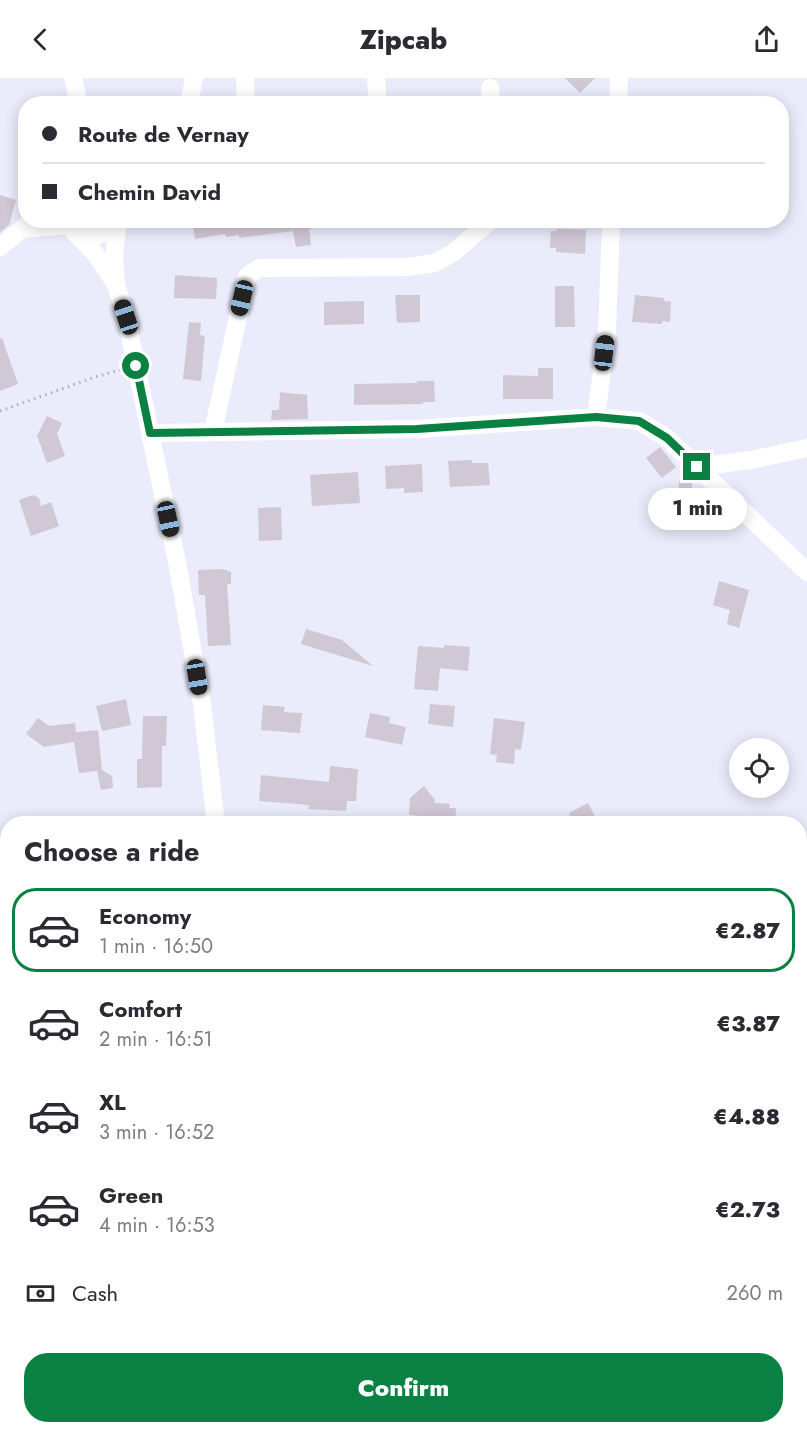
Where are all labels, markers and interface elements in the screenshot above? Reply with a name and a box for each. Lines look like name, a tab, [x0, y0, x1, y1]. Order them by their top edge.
text: Zipcab	[360, 20, 447, 59]
icon: back	[24, 23, 57, 56]
icon: share	[750, 23, 783, 56]
text: Route de Vernay	[78, 118, 249, 150]
text: Chemin David	[78, 176, 221, 208]
car	[229, 278, 255, 318]
car	[112, 297, 140, 337]
car	[593, 334, 615, 372]
route start	[122, 352, 149, 379]
route end	[683, 453, 710, 480]
callout: 1 min	[648, 488, 746, 530]
text: 1 min	[672, 494, 723, 523]
car	[155, 500, 181, 538]
car	[185, 658, 209, 696]
map controls	[729, 738, 789, 798]
button: locate	[729, 738, 789, 798]
text: Choose a ride	[24, 832, 199, 871]
text: Economy	[99, 900, 191, 932]
icon: car	[27, 903, 81, 957]
text: €2.87	[715, 914, 780, 946]
text: 1 min · 16:50	[99, 932, 213, 961]
text: Comfort	[99, 993, 182, 1025]
icon: car	[27, 996, 81, 1050]
text: €3.87	[716, 1007, 780, 1039]
text: 2 min · 16:51	[99, 1025, 212, 1054]
text: XL	[99, 1086, 126, 1118]
icon: car	[27, 1089, 81, 1143]
text: €4.88	[713, 1100, 780, 1132]
text: 3 min · 16:52	[99, 1118, 214, 1147]
text: Green	[99, 1179, 163, 1211]
icon: car	[27, 1182, 81, 1236]
text: €2.73	[715, 1193, 780, 1225]
text: 4 min · 16:53	[99, 1211, 215, 1240]
icon: cash	[24, 1277, 57, 1310]
text: Cash	[72, 1277, 118, 1309]
text: 260 m	[727, 1279, 783, 1308]
button: Confirm	[24, 1353, 783, 1422]

